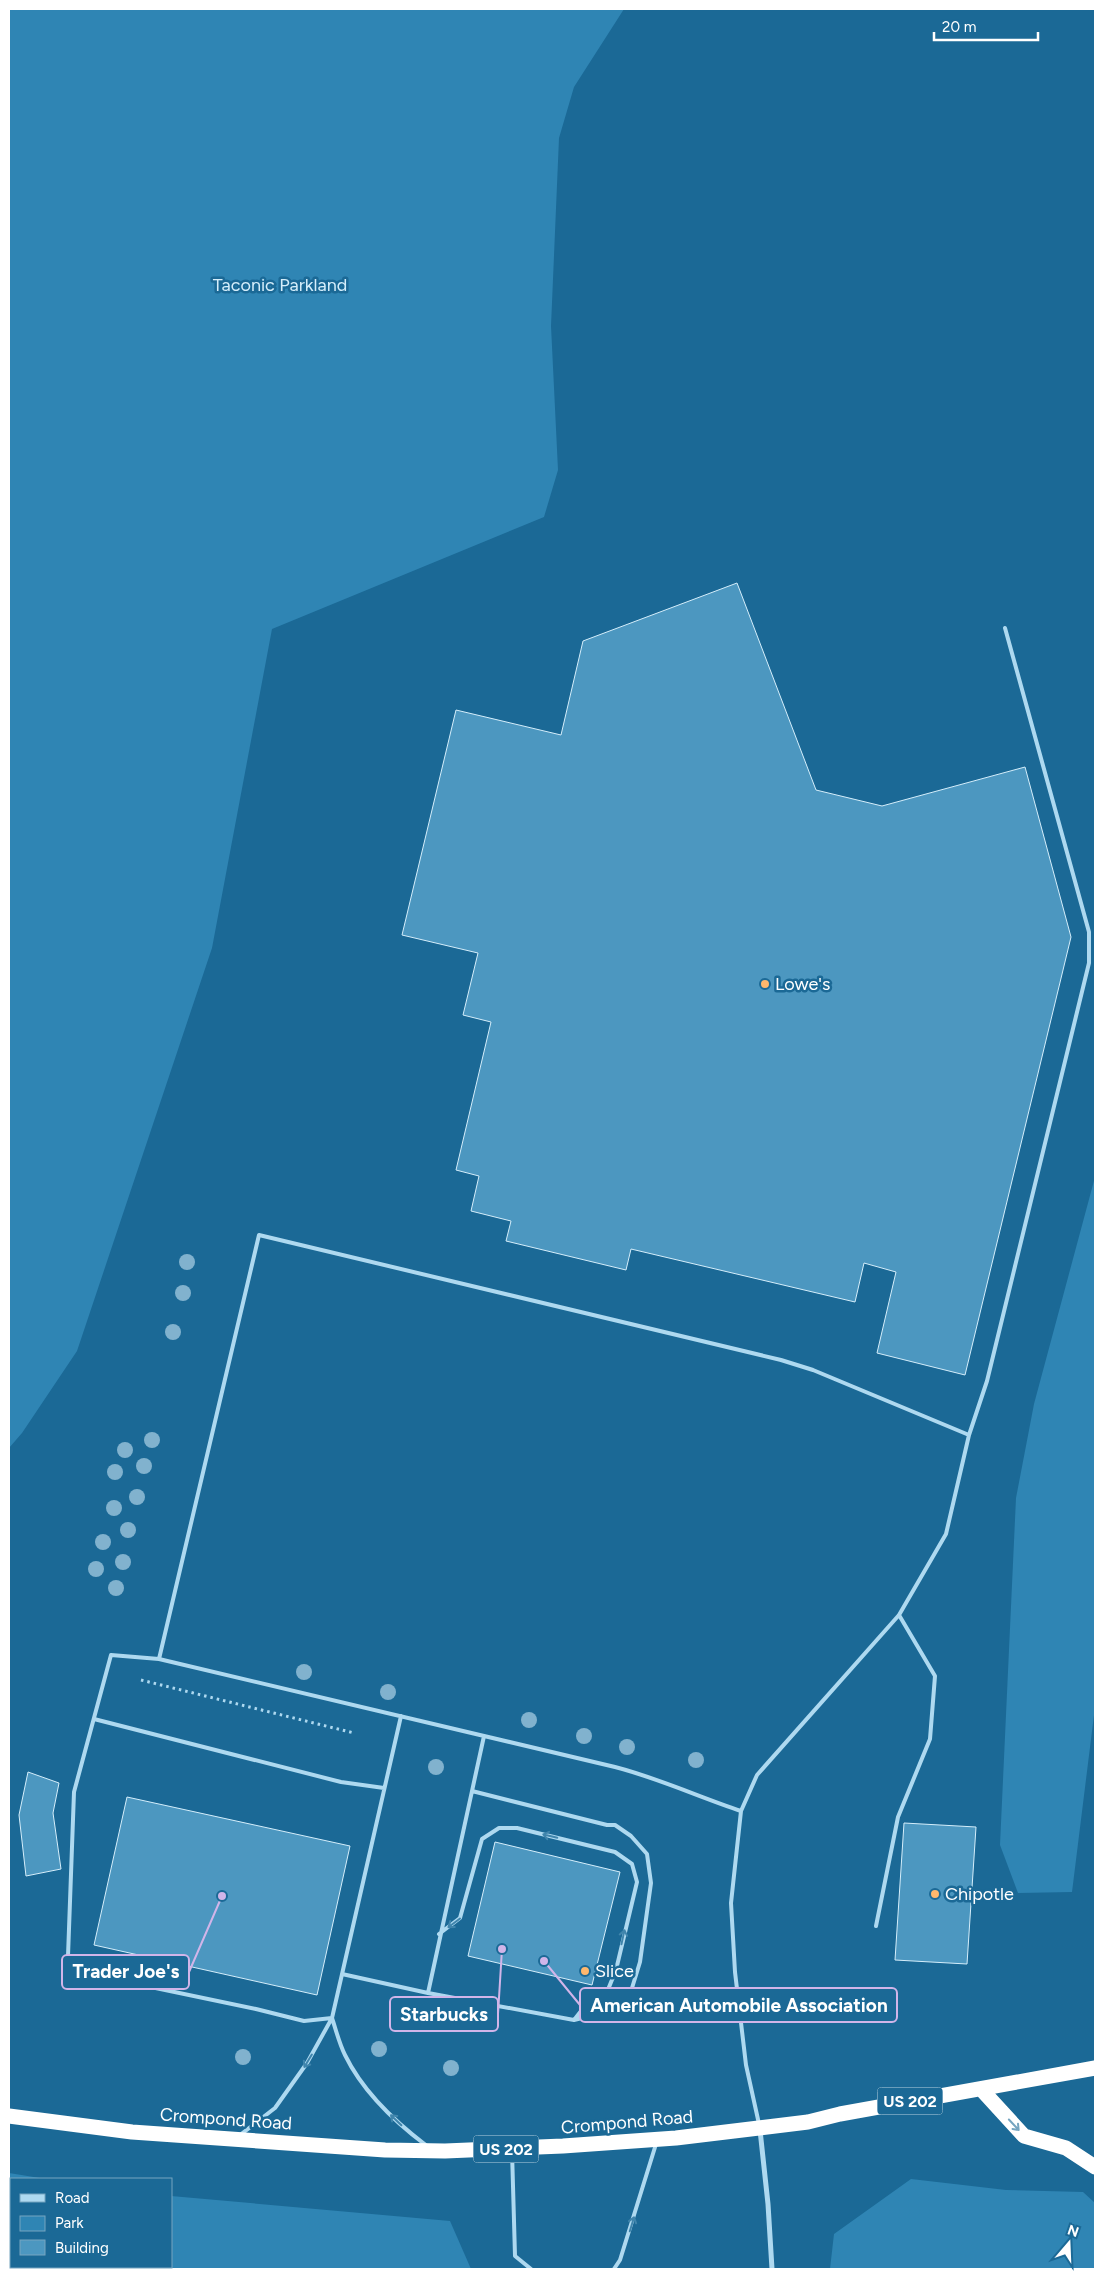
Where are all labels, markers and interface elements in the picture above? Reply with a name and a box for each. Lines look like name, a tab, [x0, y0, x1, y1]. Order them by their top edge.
scale bar	[934, 10, 1038, 42]
text: 20 m	[942, 18, 976, 36]
park label: Taconic Parkland	[213, 274, 347, 296]
place label: Lowe's	[775, 973, 830, 995]
marker: Lowe's	[759, 978, 771, 990]
one-way arrow	[543, 1831, 559, 1840]
place label: Chipotle	[945, 1883, 1014, 1905]
marker: Chipotle	[929, 1888, 941, 1900]
one-way arrow	[447, 1918, 461, 1928]
one-way arrow	[619, 1929, 628, 1945]
callout: Trader Joe's	[62, 1955, 189, 1989]
text: Trader Joe's	[73, 1960, 180, 1983]
place label: Slice	[595, 1960, 634, 1982]
marker: Slice	[579, 1965, 591, 1977]
callout: American Automobile Association	[580, 1988, 897, 2022]
text: American Automobile Association	[590, 1994, 888, 2017]
callout: Starbucks	[390, 1997, 498, 2031]
text: Starbucks	[400, 2003, 488, 2026]
one-way arrow	[302, 2053, 312, 2067]
road number: US 202	[878, 2088, 942, 2114]
street label: Crompond Road	[159, 2103, 293, 2135]
street label: Crompond Road	[560, 2105, 694, 2139]
one-way arrow	[391, 2115, 403, 2127]
one-way arrow	[1008, 2118, 1020, 2131]
road number: US 202	[474, 2136, 538, 2162]
legend	[10, 2178, 172, 2268]
text: Road	[55, 2189, 90, 2207]
text: Park	[55, 2214, 84, 2232]
one-way arrow	[627, 2217, 637, 2233]
north arrow	[1044, 2218, 1094, 2268]
text: N	[1065, 2221, 1081, 2241]
text: Building	[55, 2239, 109, 2257]

